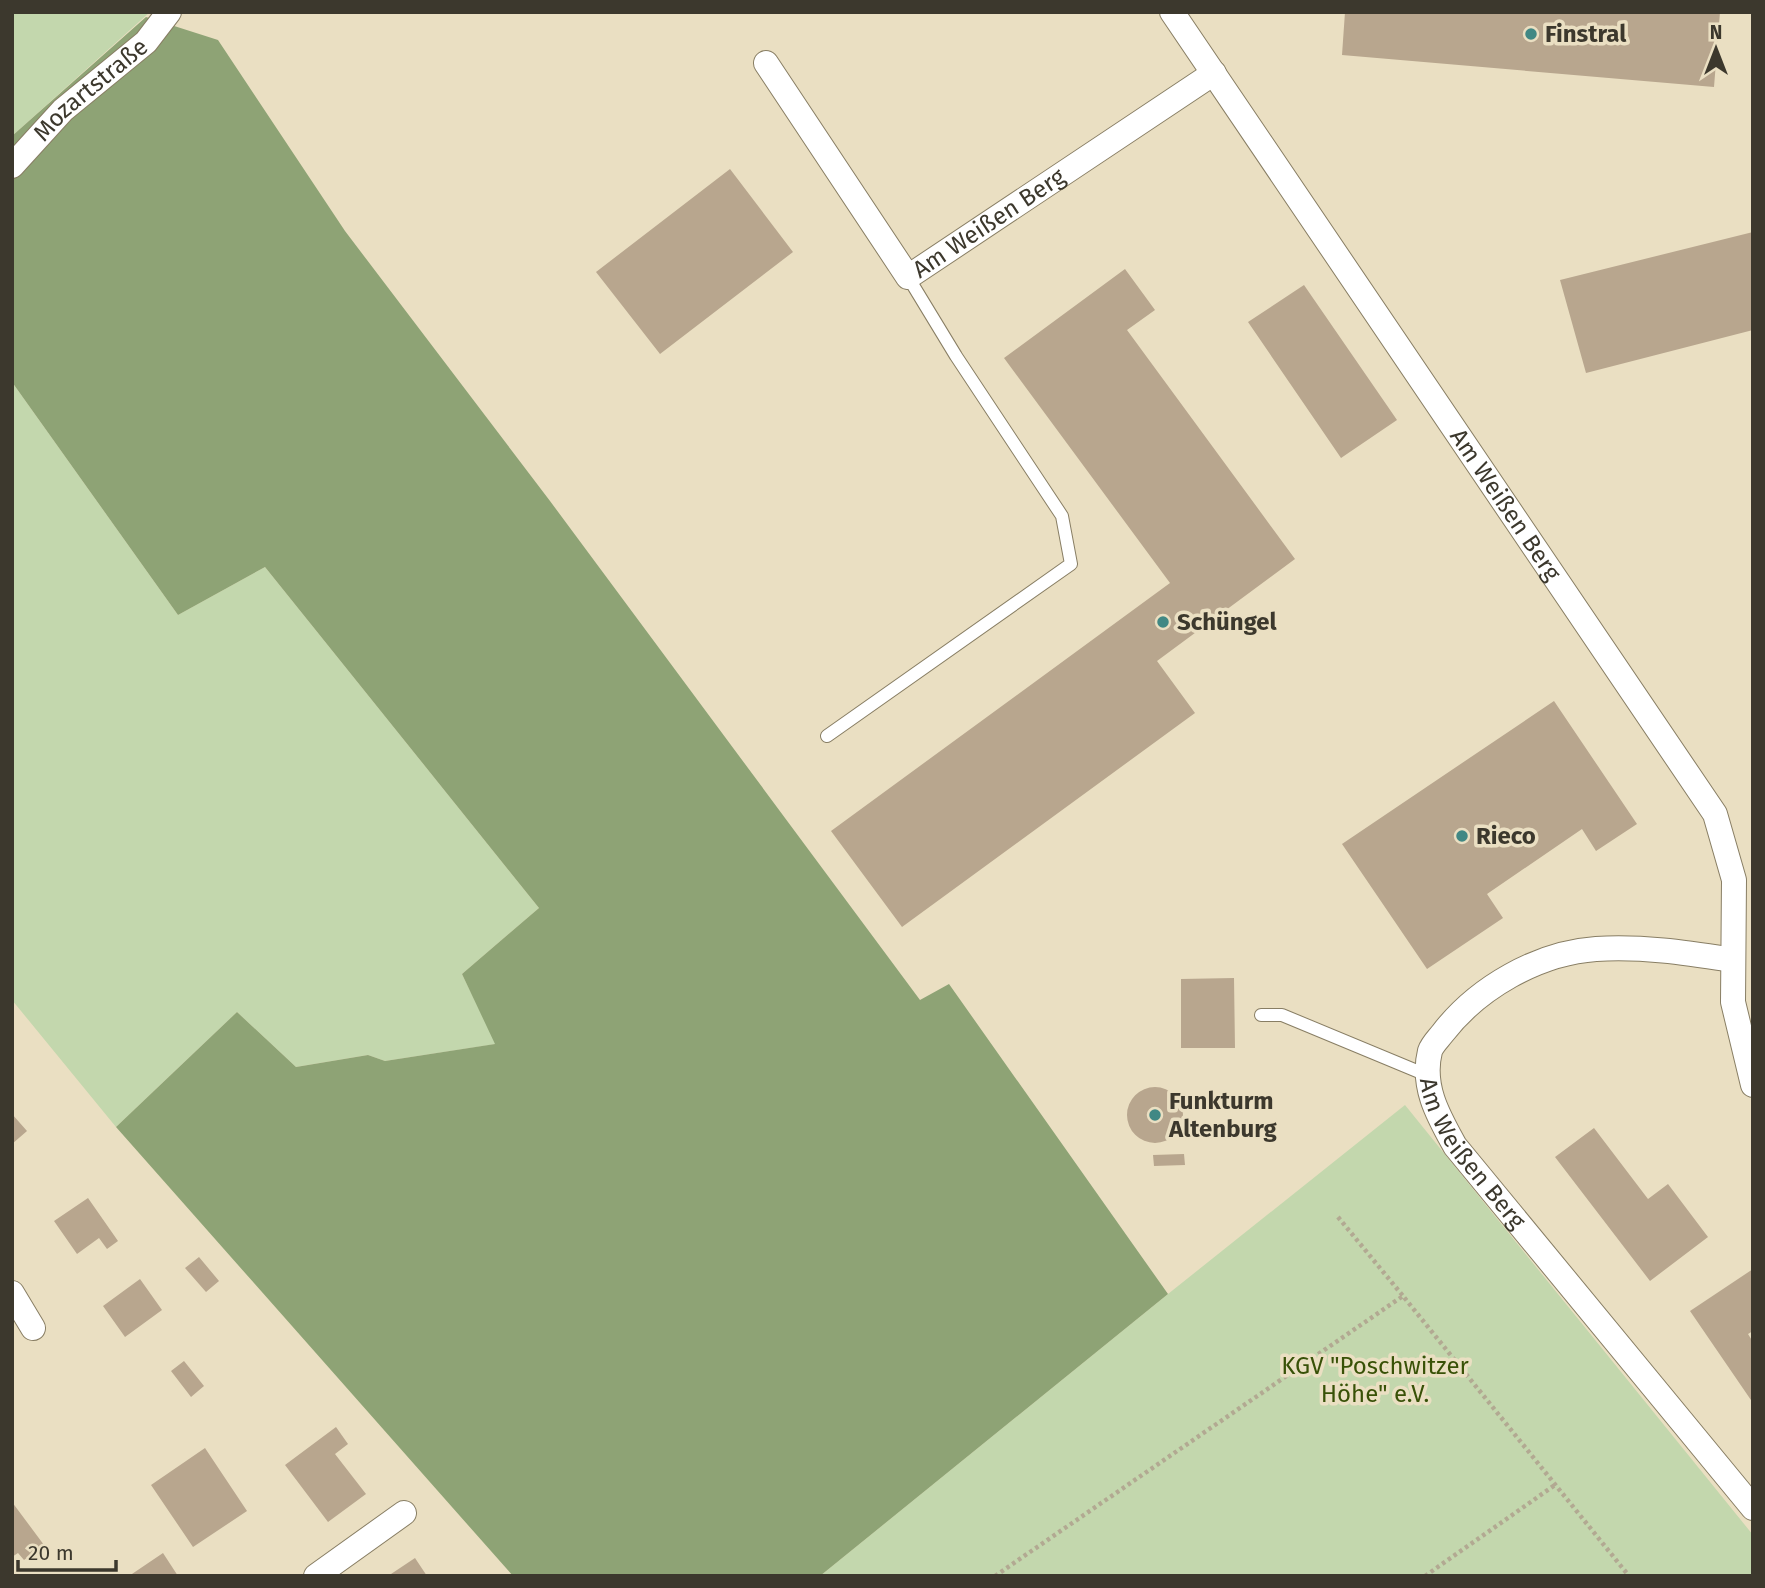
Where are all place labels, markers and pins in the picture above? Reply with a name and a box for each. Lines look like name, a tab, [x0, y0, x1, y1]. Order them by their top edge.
place label: Finstral	[1545, 20, 1627, 48]
marker: Finstral	[1523, 26, 1539, 42]
place label: Schüngel	[1177, 608, 1278, 636]
marker: Schüngel	[1155, 614, 1171, 630]
place label: Rieco	[1476, 822, 1536, 850]
marker: Rieco	[1454, 828, 1470, 844]
place label: Funkturm Altenburg	[1168, 1087, 1278, 1143]
marker: Funkturm Altenburg	[1147, 1107, 1163, 1123]

